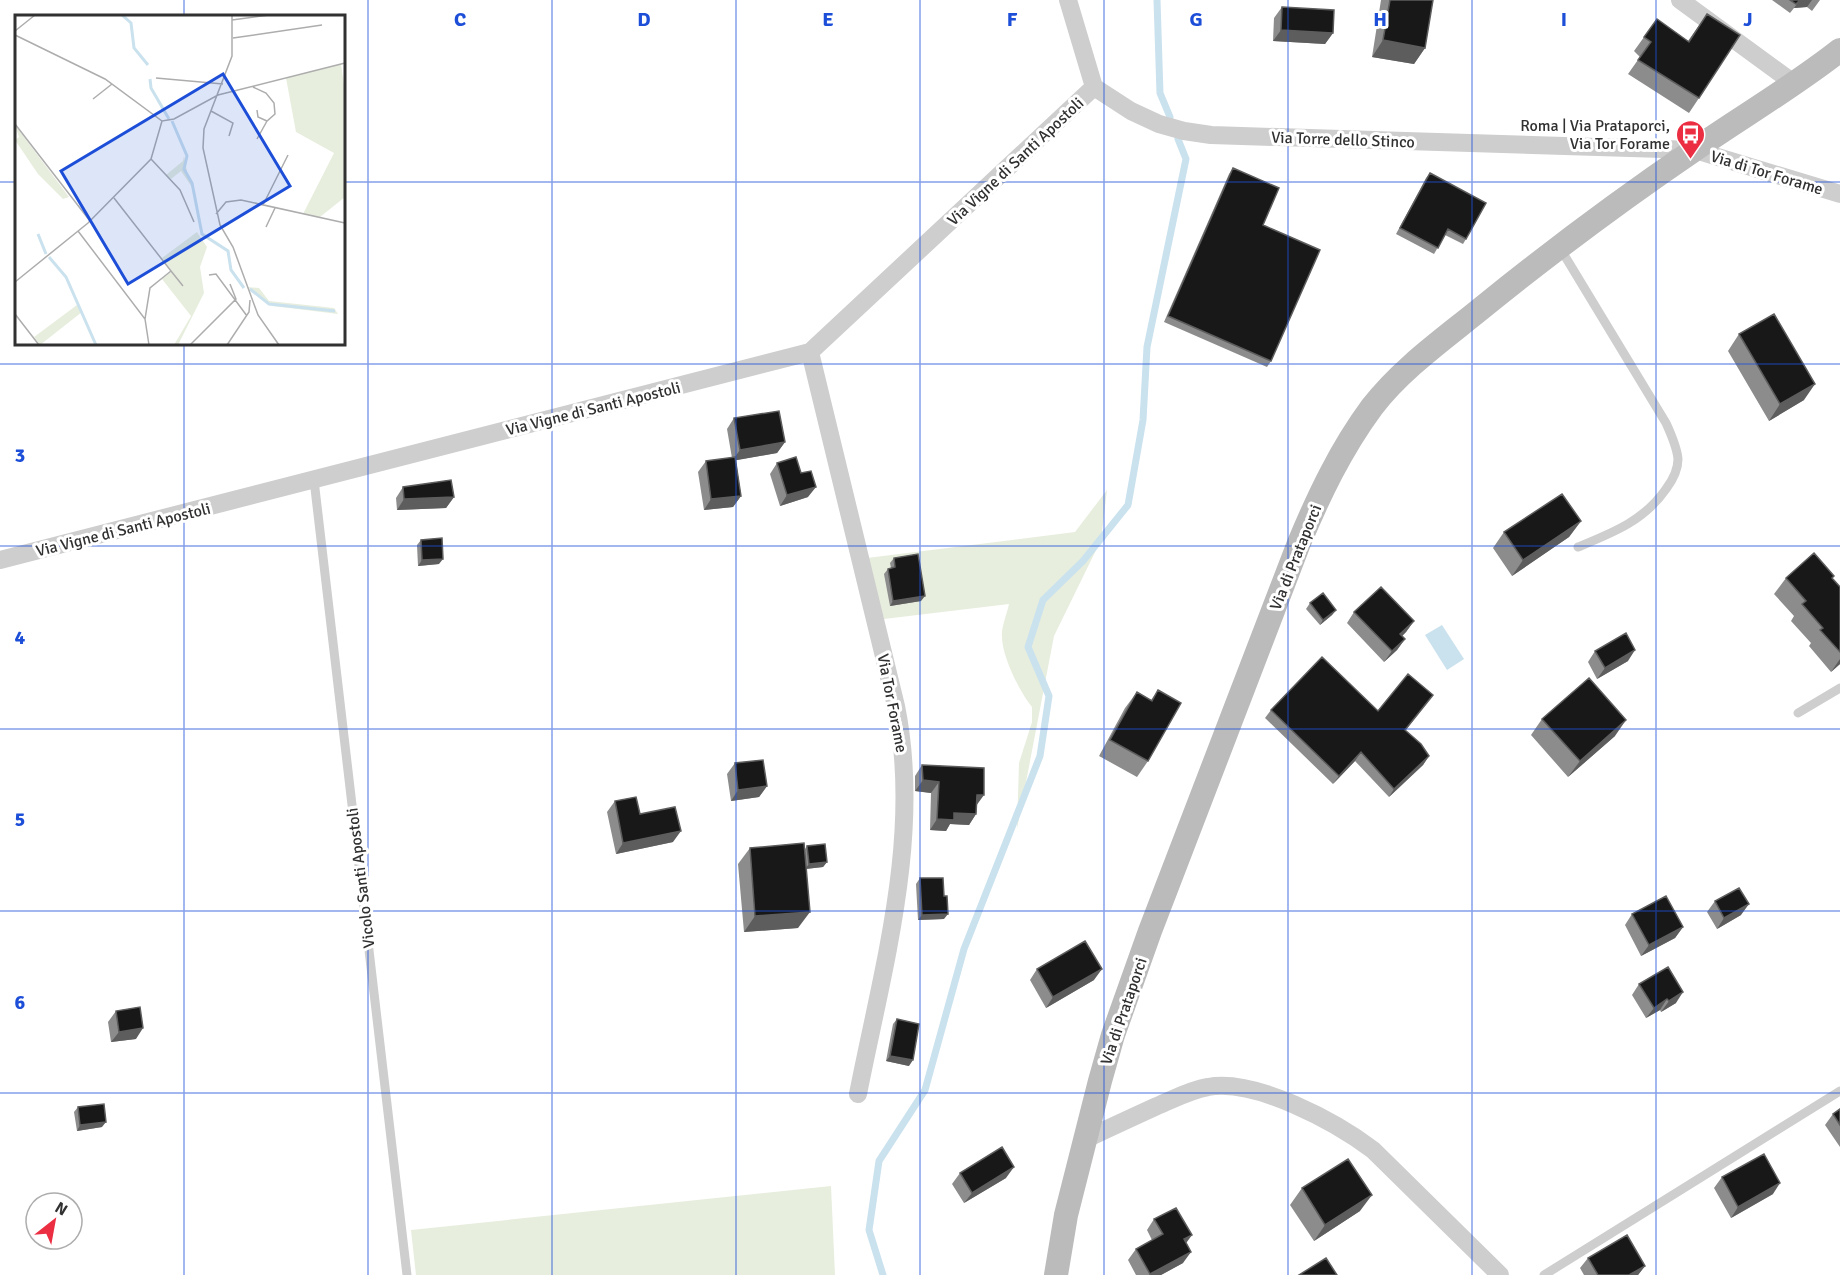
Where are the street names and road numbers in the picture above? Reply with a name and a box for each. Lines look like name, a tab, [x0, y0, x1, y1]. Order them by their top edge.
street label: Via Vigne di Santi Apostoli	[943, 93, 1088, 230]
street label: Via Torre dello Stinco	[1271, 127, 1415, 153]
street label: Via di Tor Forame	[1708, 146, 1825, 200]
street label: Via Vigne di Santi Apostoli	[504, 378, 683, 440]
street label: Via Vigne di Santi Apostoli	[34, 499, 213, 561]
street label: Via di Prataporci	[1266, 502, 1326, 613]
street label: Via Tor Forame	[873, 652, 911, 754]
street label: Vicolo Santi Apostoli	[342, 807, 380, 949]
street label: Via di Prataporci	[1096, 955, 1152, 1068]

